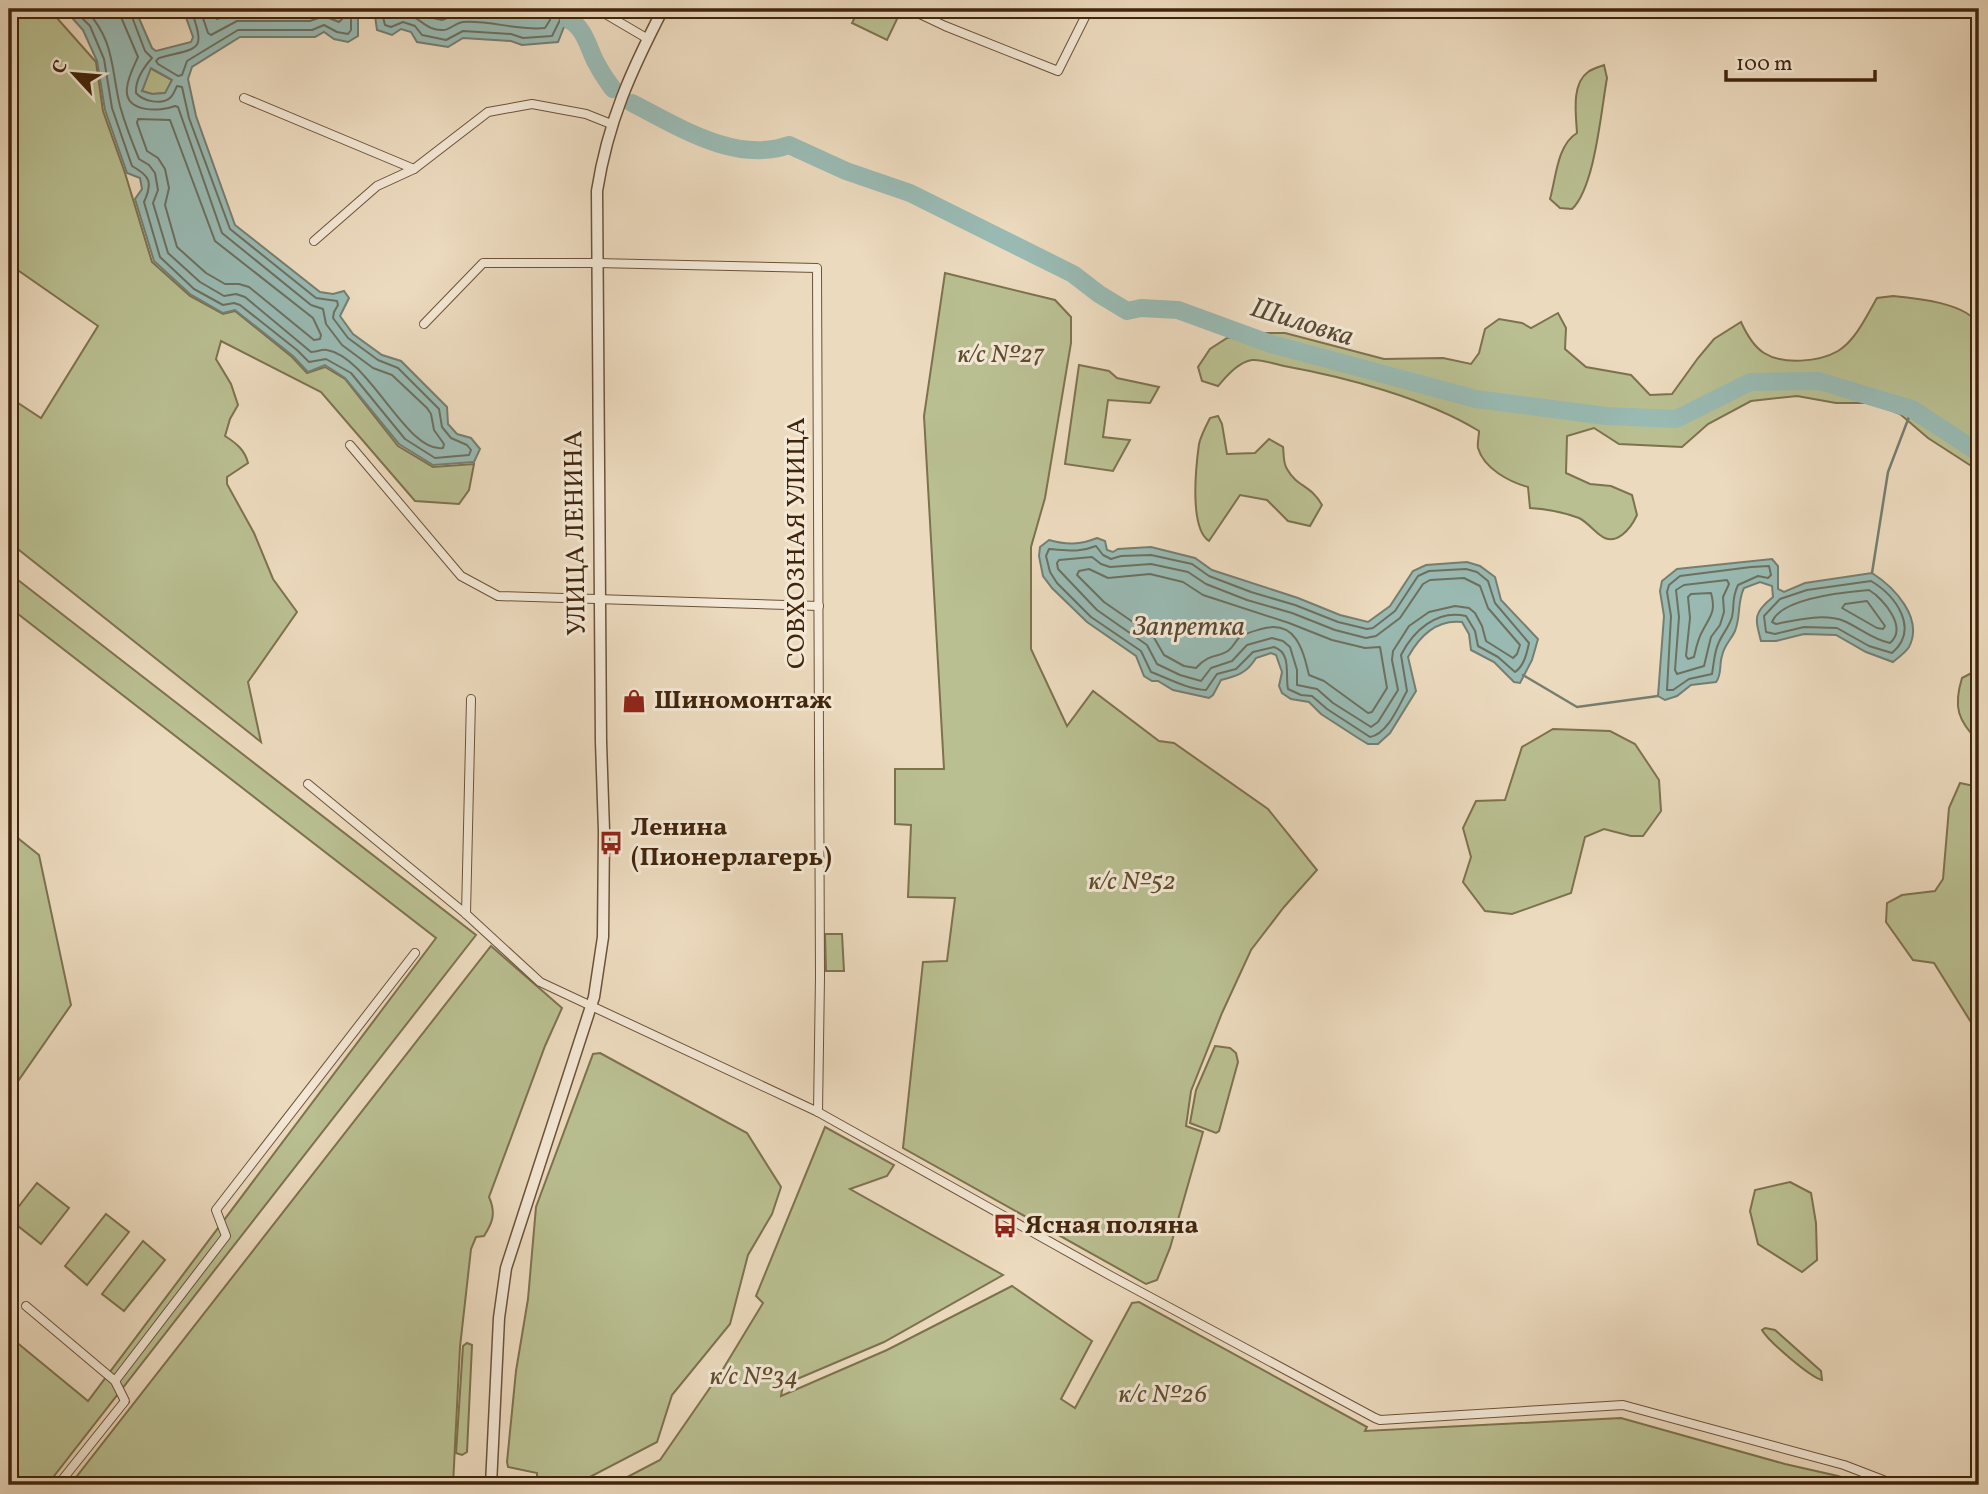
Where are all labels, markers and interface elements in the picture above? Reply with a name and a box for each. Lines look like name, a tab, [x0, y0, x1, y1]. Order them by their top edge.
north arrow	[38, 38, 108, 108]
scale bar	[1726, 38, 1874, 82]
text: 100 m	[1736, 50, 1793, 79]
text: С	[46, 56, 75, 79]
water label: Шиловка	[1246, 289, 1358, 357]
park label: к/с №27	[957, 337, 1045, 373]
street label: СОВХОЗНАЯ УЛИЦА	[779, 417, 815, 669]
street label: УЛИЦА ЛЕНИНА	[556, 430, 596, 636]
water label: Запретка	[1132, 608, 1245, 647]
place label: Шиномонтаж	[654, 683, 832, 719]
shop icon: Шиномонтаж	[620, 687, 648, 715]
place label: Ленина (Пионерлагерь)	[631, 810, 832, 876]
bus stop icon: Ленина (Пионерлагерь)	[597, 829, 625, 857]
park label: к/с №52	[1088, 864, 1176, 900]
place label: Ясная поляна	[1025, 1208, 1199, 1244]
bus stop icon: Ясная поляна	[991, 1212, 1019, 1240]
park label: к/с №34	[710, 1359, 799, 1395]
park label: к/с №26	[1118, 1377, 1208, 1413]

